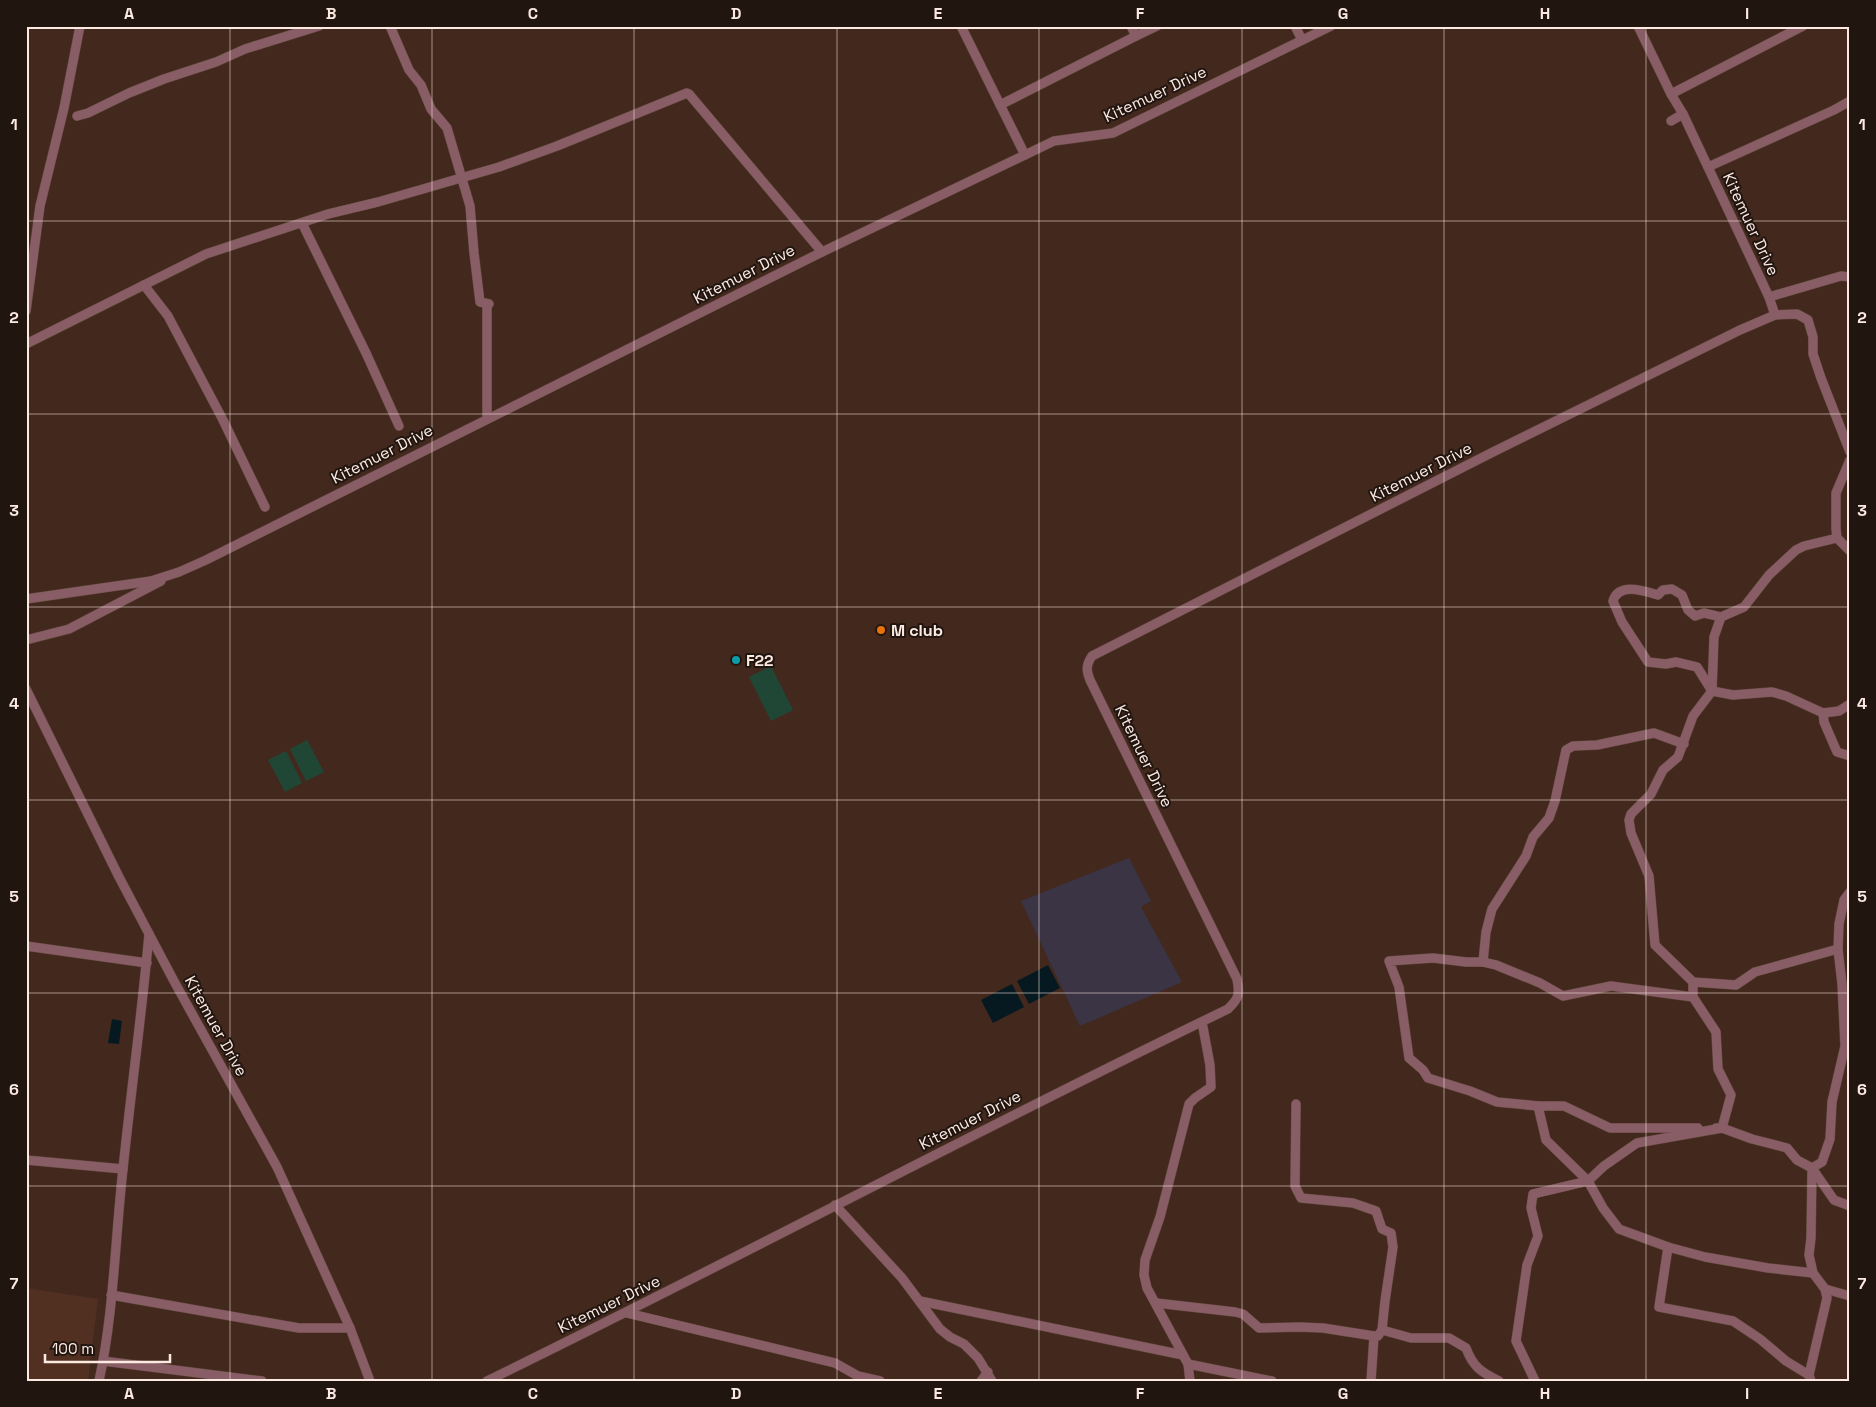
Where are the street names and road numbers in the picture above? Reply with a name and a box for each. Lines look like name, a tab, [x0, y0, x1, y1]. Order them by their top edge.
street label: Kitemuer Drive	[1100, 61, 1210, 127]
street label: Kitemuer Drive	[1718, 169, 1784, 279]
street label: Kitemuer Drive	[690, 239, 798, 309]
street label: Kitemuer Drive	[328, 419, 436, 489]
street label: Kitemuer Drive	[1367, 437, 1475, 507]
street label: Kitemuer Drive	[1110, 701, 1178, 811]
street label: Kitemuer Drive	[180, 972, 252, 1080]
street label: Kitemuer Drive	[916, 1085, 1024, 1155]
street label: Kitemuer Drive	[554, 1270, 664, 1338]

